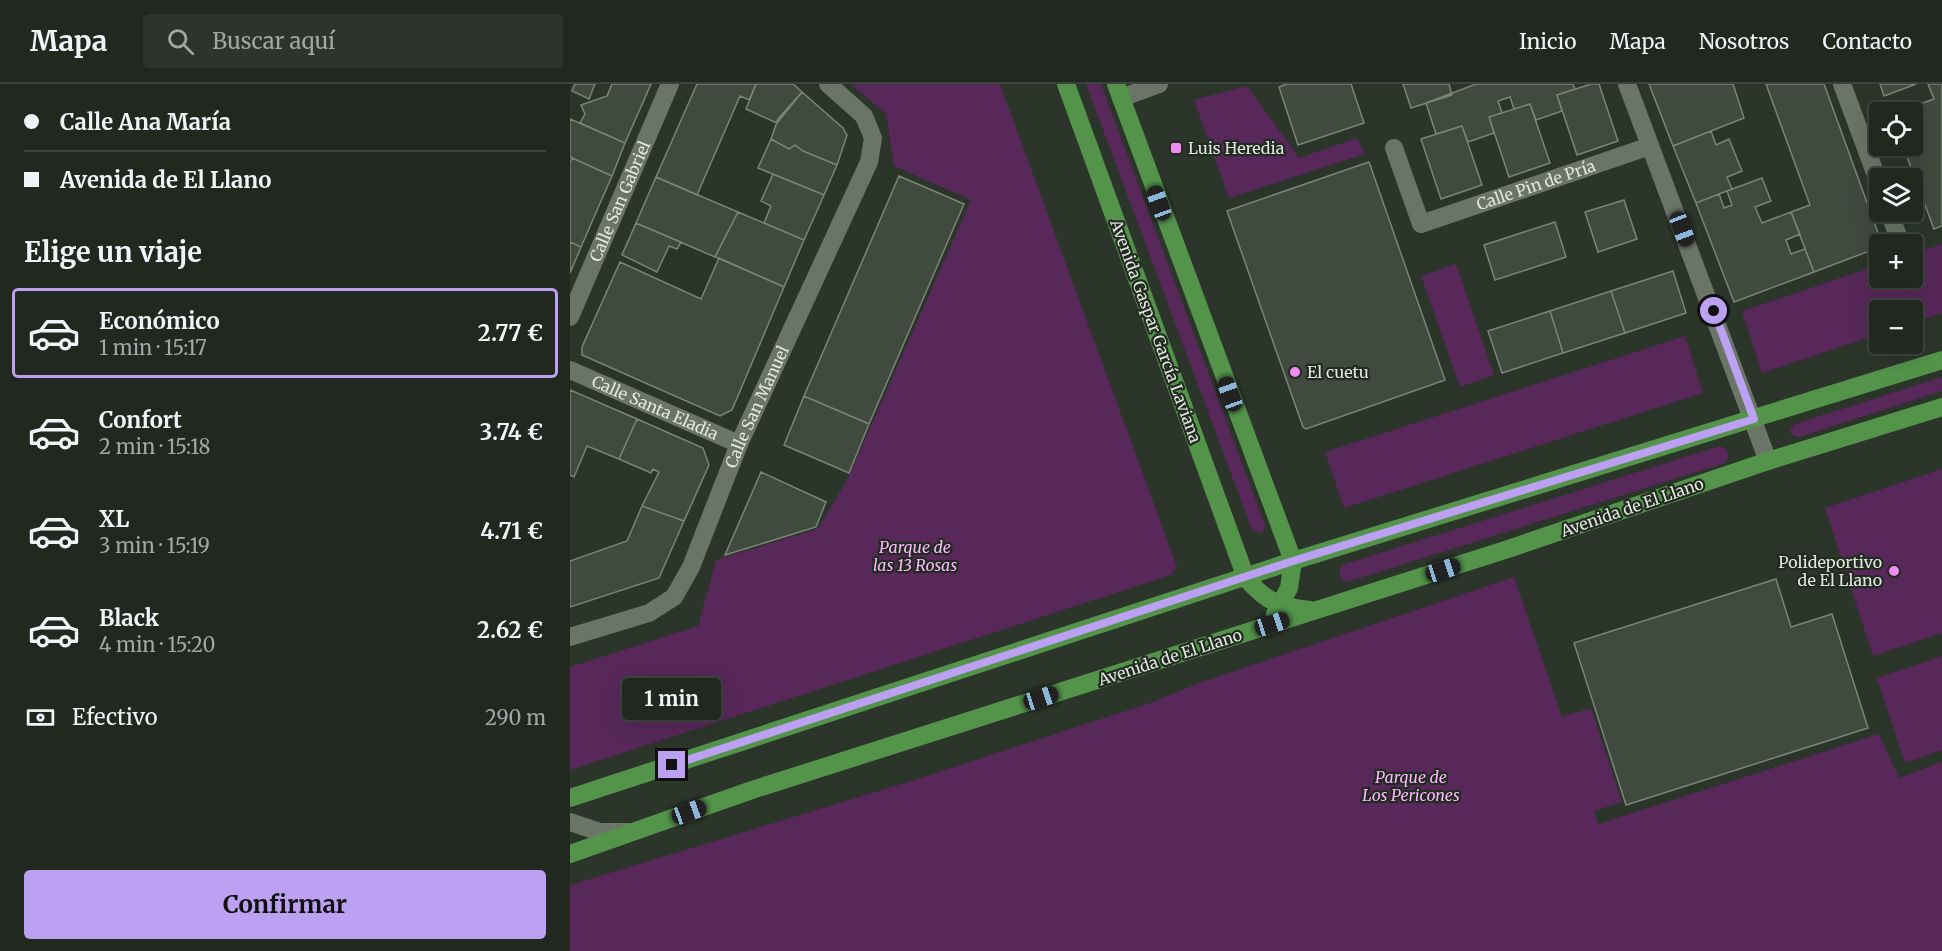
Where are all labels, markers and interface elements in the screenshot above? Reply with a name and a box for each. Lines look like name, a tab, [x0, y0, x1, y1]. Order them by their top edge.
search box	[143, 14, 563, 68]
text: Mapa	[30, 23, 107, 59]
icon: search	[164, 25, 197, 58]
text: Buscar aquí	[212, 27, 335, 55]
text: Inicio	[1519, 28, 1577, 55]
text: Mapa	[1610, 28, 1666, 55]
text: Nosotros	[1699, 28, 1789, 55]
text: Contacto	[1822, 28, 1912, 55]
map controls	[1869, 102, 1923, 354]
button: locate	[1869, 102, 1923, 156]
text: Calle Ana María	[60, 108, 231, 136]
street label: Calle San Gabriel	[585, 138, 654, 265]
place label: Luis Heredia	[1188, 138, 1285, 158]
marker: Luis Heredia	[1169, 141, 1183, 155]
street label: Calle Pin de Pría	[1474, 155, 1598, 214]
text: Avenida de El Llano	[60, 166, 271, 194]
button: layers	[1869, 168, 1923, 222]
car	[1144, 183, 1174, 223]
car	[1667, 209, 1697, 249]
street label: Avenida Gaspar García Laviana	[1106, 216, 1206, 446]
button: +	[1869, 234, 1923, 288]
text: Elige un viaje	[24, 235, 202, 269]
route start	[1700, 297, 1727, 324]
button: −	[1869, 300, 1923, 354]
icon: car	[27, 306, 81, 360]
text: Económico	[99, 307, 220, 335]
text: 2.77 €	[478, 319, 543, 347]
text: 1 min · 15:17	[99, 335, 207, 360]
street label: Calle San Manuel	[721, 342, 793, 471]
place label: El cuetu	[1307, 362, 1369, 382]
marker: El cuetu	[1288, 365, 1302, 379]
street label: Calle Santa Eladia	[589, 371, 722, 444]
car	[1215, 374, 1245, 414]
icon: car	[27, 405, 81, 459]
text: Confort	[99, 406, 182, 434]
text: 3.74 €	[480, 418, 543, 446]
text: 2 min · 15:18	[99, 434, 211, 459]
street label: Avenida de El Llano	[1557, 473, 1706, 541]
icon: car	[27, 504, 81, 558]
text: XL	[99, 505, 129, 533]
text: 4.71 €	[480, 517, 543, 545]
text: 3 min · 15:19	[99, 533, 210, 558]
park label: Parque de las 13 Rosas	[873, 537, 957, 575]
place label: Polideportivo de El Llano	[1778, 552, 1882, 590]
car	[1423, 556, 1463, 584]
marker: Polideportivo de El Llano	[1887, 564, 1901, 578]
icon: car	[27, 603, 81, 657]
text: Black	[99, 604, 159, 632]
car	[1252, 610, 1292, 638]
text: 2.62 €	[477, 616, 543, 644]
street label: Avenida de El Llano	[1095, 624, 1244, 690]
text: 4 min · 15:20	[99, 632, 215, 657]
callout: 1 min	[622, 678, 722, 720]
car	[1021, 684, 1061, 712]
text: 1 min	[644, 686, 699, 711]
icon: cash	[24, 701, 57, 734]
text: Efectivo	[72, 703, 158, 731]
text: 290 m	[485, 705, 546, 730]
route end	[658, 751, 685, 778]
park label: Parque de Los Pericones	[1362, 767, 1460, 805]
car	[669, 797, 709, 827]
button: Confirmar	[24, 870, 546, 939]

